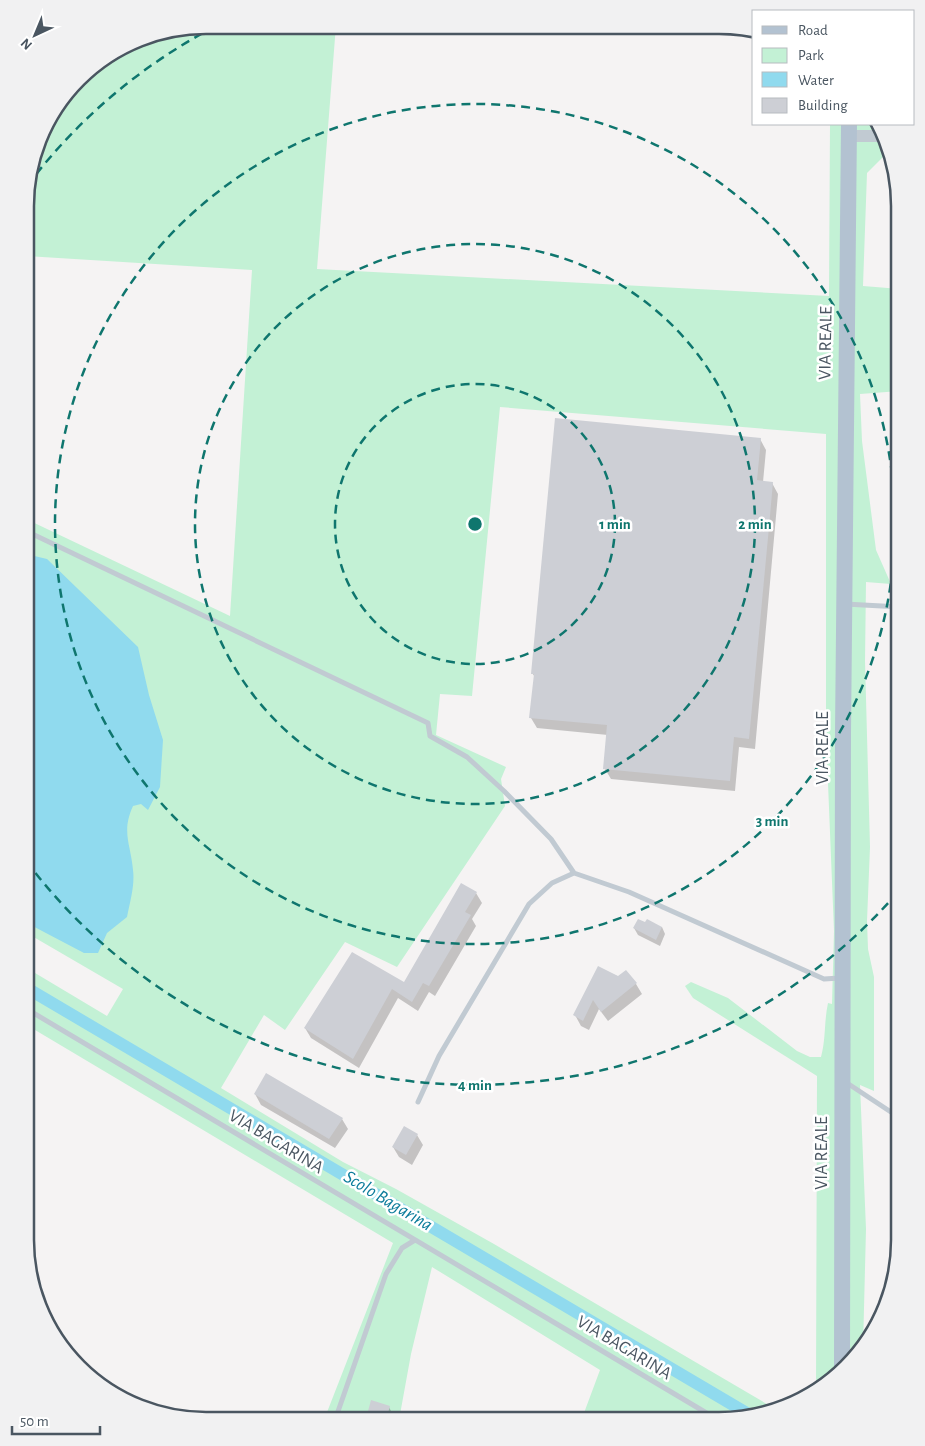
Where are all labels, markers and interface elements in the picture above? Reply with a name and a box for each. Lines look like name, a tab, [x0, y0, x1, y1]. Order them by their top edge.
north arrow	[10, 10, 60, 60]
legend	[752, 10, 915, 125]
text: Road	[798, 23, 828, 38]
text: N	[18, 35, 35, 52]
text: Park	[798, 48, 824, 63]
text: Water	[798, 73, 834, 88]
text: Building	[798, 98, 848, 113]
street label: VIA REALE	[816, 306, 836, 380]
centre of rings	[466, 515, 484, 533]
text: 1 min	[599, 517, 631, 532]
text: 2 min	[738, 517, 772, 532]
street label: VIA REALE	[814, 711, 832, 785]
text: 3 min	[756, 814, 788, 829]
text: 4 min	[458, 1078, 492, 1093]
street label: VIA BAGARINA	[226, 1107, 327, 1178]
street label: VIA REALE	[813, 1116, 831, 1190]
water label: Scolo Bagarina	[340, 1167, 436, 1235]
street label: VIA BAGARINA	[574, 1313, 675, 1384]
scale bar	[12, 1404, 100, 1436]
text: 50 m	[20, 1414, 49, 1429]

